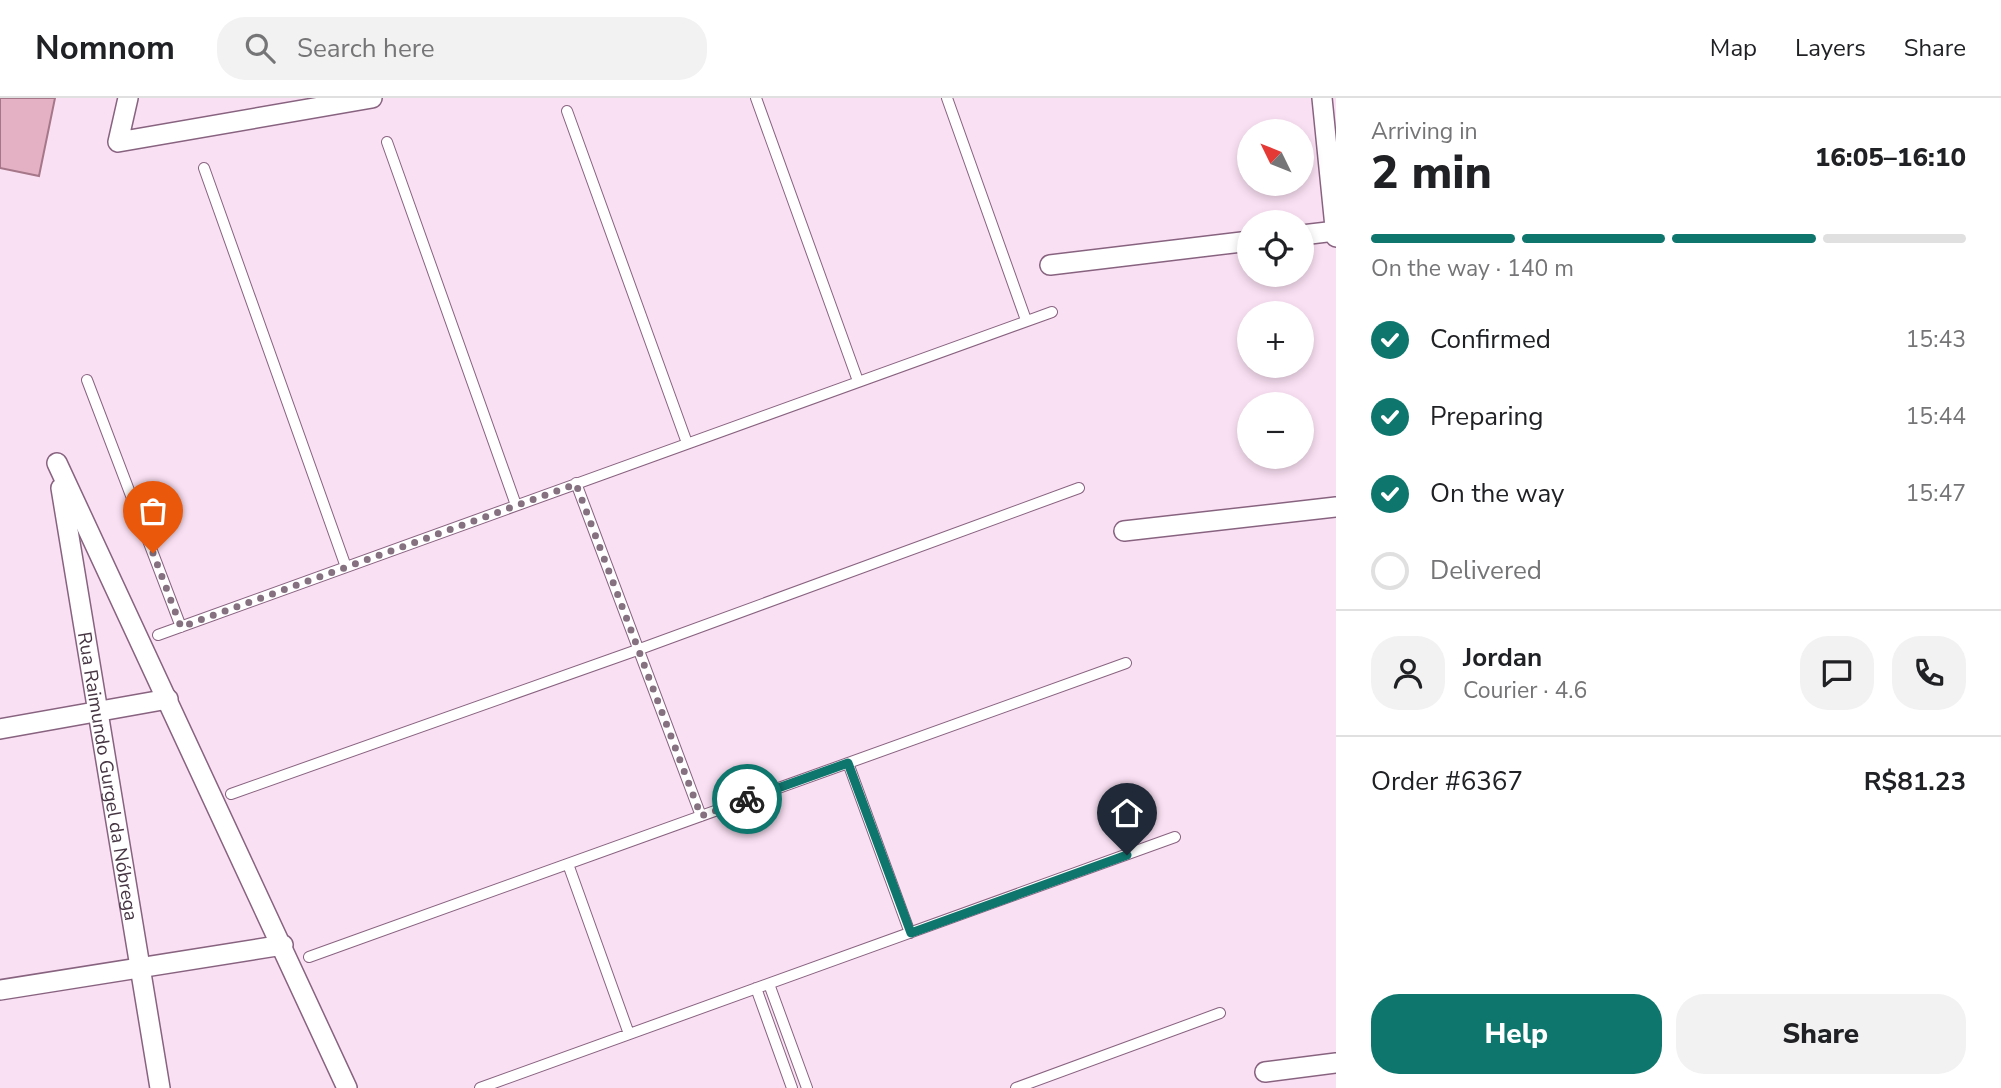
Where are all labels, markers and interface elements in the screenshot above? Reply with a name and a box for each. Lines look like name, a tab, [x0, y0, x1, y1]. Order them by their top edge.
search box	[217, 17, 707, 80]
text: Nomnom	[35, 26, 175, 71]
icon: search	[241, 29, 279, 67]
text: Search here	[297, 31, 435, 66]
text: Map	[1710, 32, 1757, 64]
text: Layers	[1795, 32, 1866, 64]
text: Share	[1904, 32, 1966, 64]
text: Arriving in	[1371, 116, 1478, 147]
north arrow	[1237, 119, 1314, 196]
map controls	[1237, 119, 1314, 469]
text: 16:05–16:10	[1815, 140, 1966, 175]
text: 2 min	[1371, 141, 1492, 204]
button: locate	[1237, 210, 1314, 287]
text: On the way · 140 m	[1371, 253, 1574, 284]
button: +	[1237, 301, 1314, 378]
icon: check	[1371, 321, 1409, 359]
text: Confirmed	[1430, 322, 1551, 357]
text: 15:43	[1906, 324, 1966, 355]
button: −	[1237, 392, 1314, 469]
icon: check	[1371, 398, 1409, 436]
text: Preparing	[1430, 399, 1543, 434]
text: 15:44	[1906, 401, 1966, 432]
icon: check	[1371, 475, 1409, 513]
text: On the way	[1430, 476, 1564, 511]
text: 15:47	[1906, 478, 1966, 509]
pin	[123, 481, 183, 553]
icon: bag	[134, 492, 172, 530]
text: Delivered	[1430, 553, 1542, 588]
street label: Rua Raimundo Gurgel da Nóbrega	[71, 630, 144, 923]
button: person	[1371, 636, 1445, 710]
button: chat	[1800, 636, 1874, 710]
button: phone	[1892, 636, 1966, 710]
text: Jordan	[1463, 640, 1542, 675]
text: Courier · 4.6	[1463, 675, 1587, 706]
courier	[712, 764, 782, 834]
text: Order #6367	[1371, 764, 1523, 799]
text: R$81.23	[1864, 764, 1966, 799]
icon: bike	[728, 780, 766, 818]
pin	[1097, 783, 1157, 855]
icon: home	[1108, 794, 1146, 832]
button: Help	[1371, 994, 1662, 1074]
button: Share	[1676, 994, 1966, 1074]

